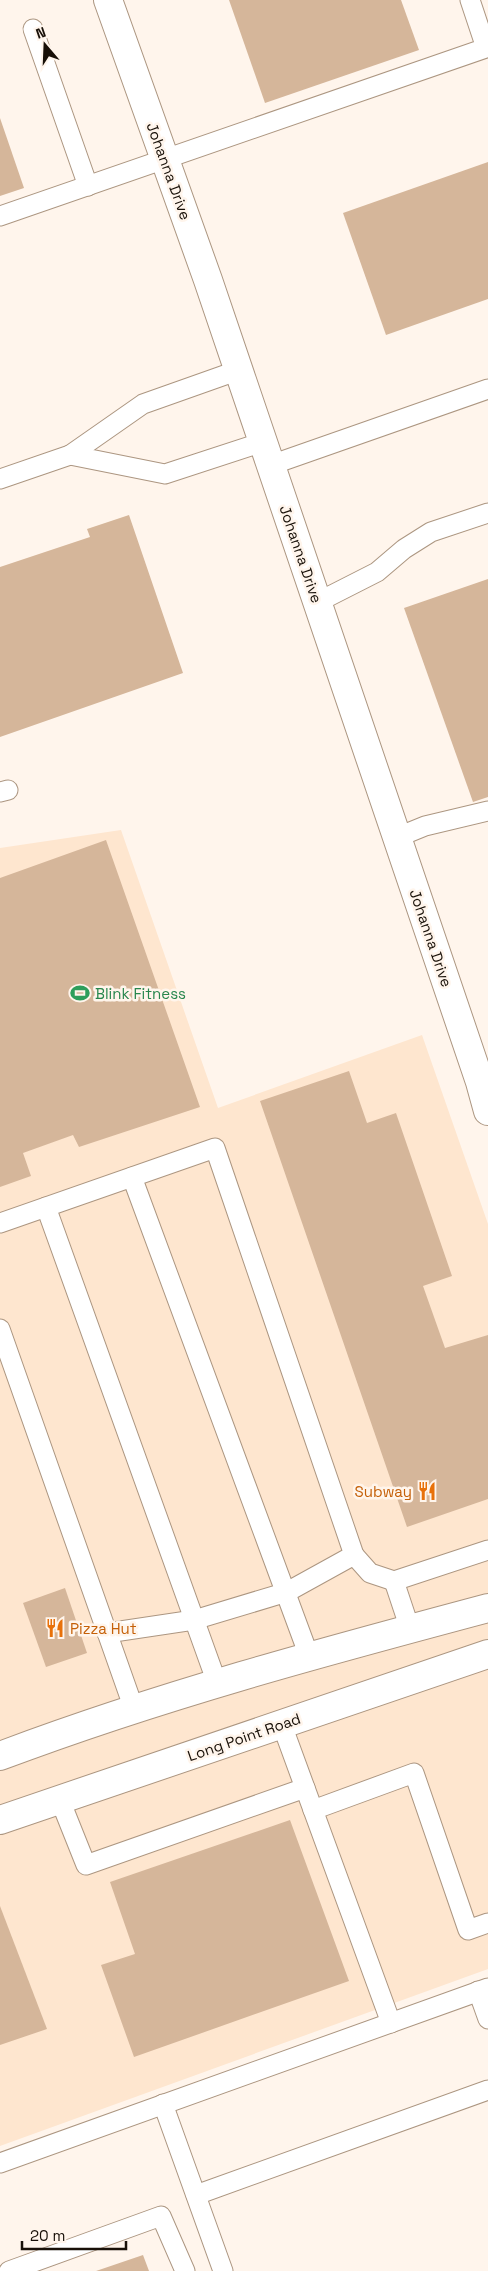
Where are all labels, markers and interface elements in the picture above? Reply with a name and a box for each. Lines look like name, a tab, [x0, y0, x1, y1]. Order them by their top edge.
north arrow	[20, 20, 70, 70]
text: N	[33, 23, 48, 43]
street label: Johanna Drive	[143, 120, 195, 222]
street label: Johanna Drive	[275, 502, 327, 606]
street label: Johanna Drive	[405, 886, 457, 990]
sports icon: Blink Fitness	[69, 982, 91, 1004]
place label: Blink Fitness	[95, 984, 186, 1003]
restaurant icon: Subway	[416, 1480, 438, 1502]
place label: Subway	[355, 1482, 412, 1501]
restaurant icon: Pizza Hut	[44, 1617, 66, 1639]
place label: Pizza Hut	[70, 1619, 137, 1638]
street label: Long Point Road	[185, 1709, 303, 1765]
scale bar	[22, 2218, 126, 2250]
text: 20 m	[30, 2226, 65, 2245]

